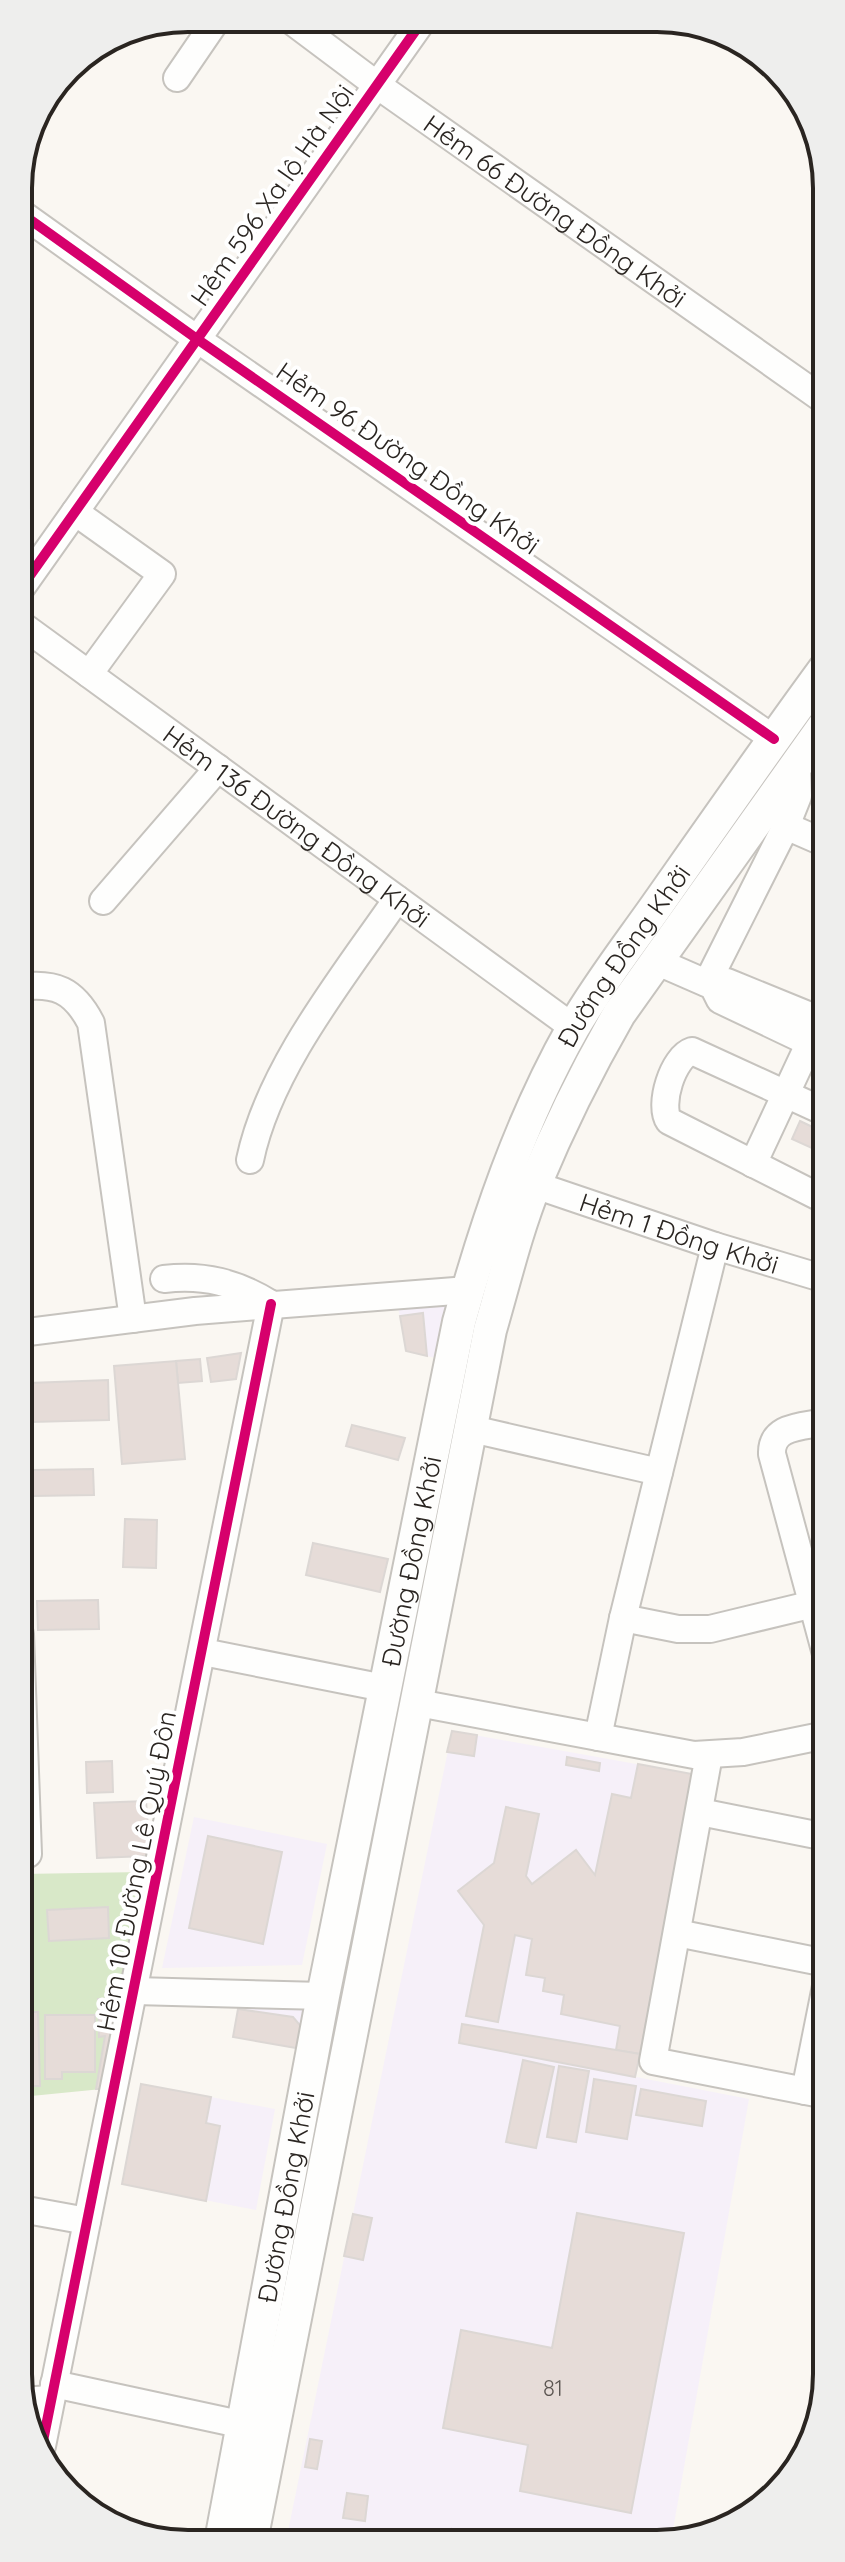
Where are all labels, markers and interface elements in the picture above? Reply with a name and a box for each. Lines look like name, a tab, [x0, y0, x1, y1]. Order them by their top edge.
street label: Hẻm 596 Xa lộ Hà Nội	[183, 78, 361, 312]
street label: Hẻm 66 Đường Đồng Khởi	[418, 107, 693, 314]
street label: Hẻm 96 Đường Đồng Khởi	[270, 355, 546, 561]
street label: Hẻm 136 Đường Đồng Khởi	[157, 717, 437, 934]
street label: Đường Đồng Khởi	[549, 858, 697, 1053]
street label: Hẻm 1 Đồng Khởi	[575, 1185, 783, 1281]
street label: Đường Đồng Khởi	[373, 1453, 448, 1669]
street label: Hẻm 10 Đường Lê Quý Đôn	[89, 1708, 183, 2034]
street label: Đường Đồng Khởi	[249, 2089, 321, 2305]
house number: 81	[543, 2374, 563, 2402]

